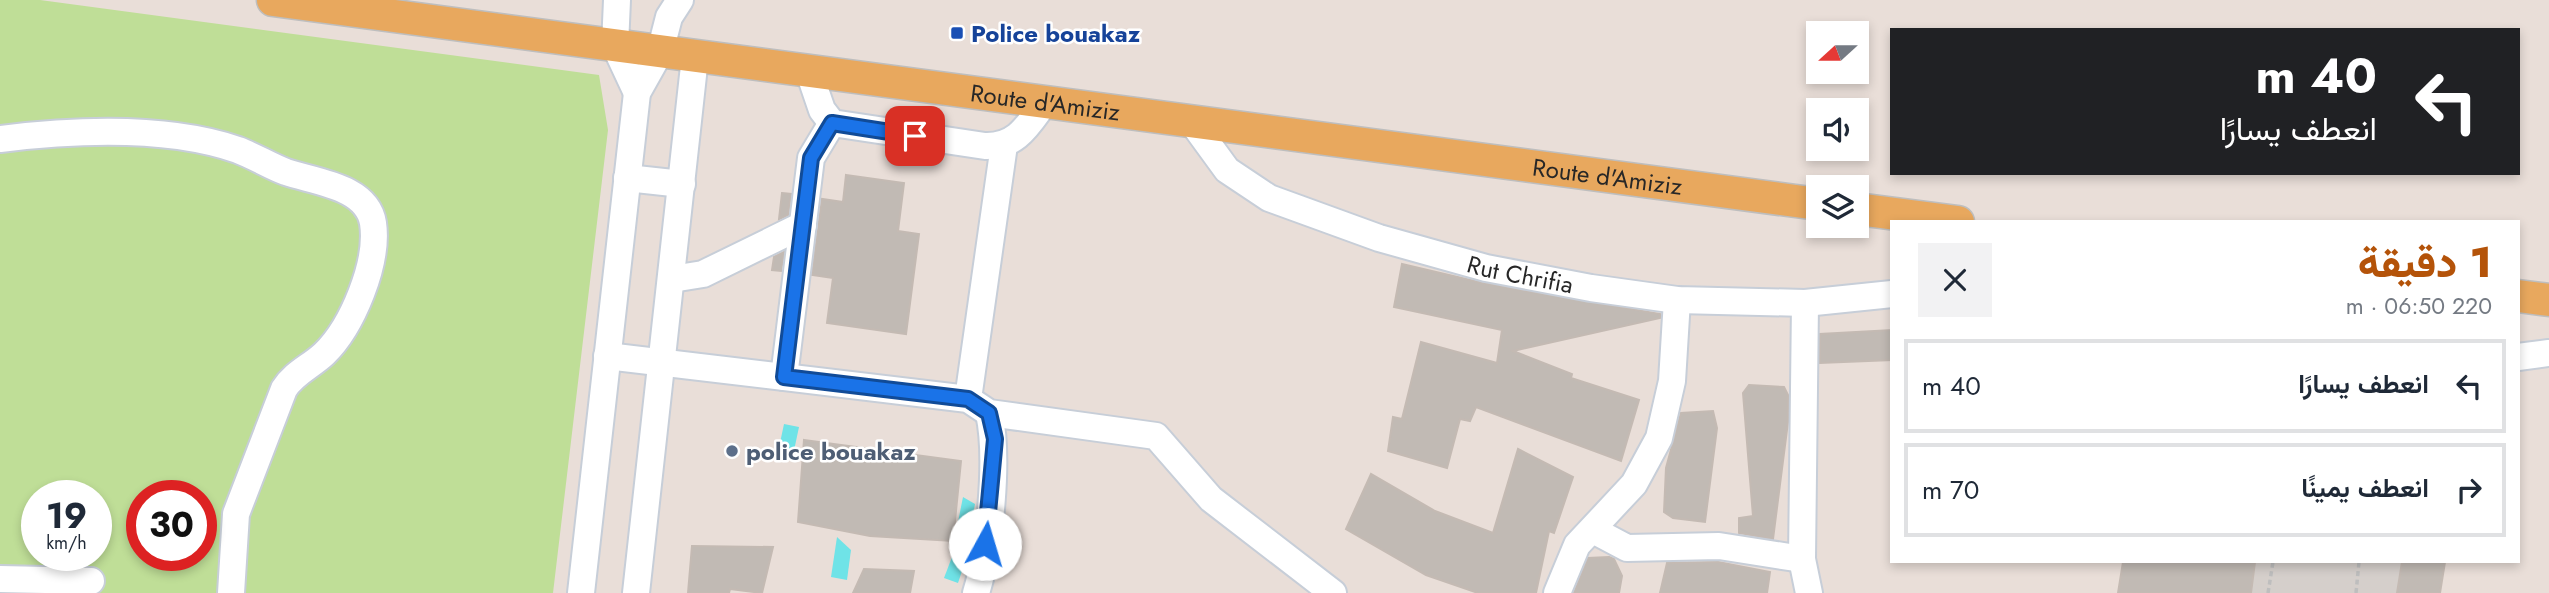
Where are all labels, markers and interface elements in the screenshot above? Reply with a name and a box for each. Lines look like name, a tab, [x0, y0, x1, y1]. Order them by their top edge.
place label: Police bouakaz	[971, 16, 1141, 51]
north arrow	[1806, 21, 1869, 84]
map controls	[1806, 21, 1869, 238]
marker: Police bouakaz	[949, 25, 965, 41]
text: 40 m	[2255, 41, 2377, 111]
icon: left	[2401, 56, 2492, 147]
street label: Route d'Amiziz	[968, 75, 1122, 129]
button: sound	[1806, 98, 1869, 161]
pin	[885, 106, 945, 166]
text: انعطف يسارًا	[2220, 106, 2377, 152]
icon: arrive	[896, 117, 934, 155]
street label: Route d'Amiziz	[1530, 149, 1684, 203]
button: layers	[1806, 175, 1869, 238]
text: 1 دقيقة	[2358, 232, 2492, 293]
button: close	[1918, 243, 1992, 317]
street label: Rut Chrifia	[1463, 246, 1576, 302]
text: 220 m · 06:50	[2346, 289, 2492, 323]
text: انعطف يسارًا	[2298, 365, 2429, 403]
text: 40 m	[1922, 367, 1981, 405]
icon: left	[2450, 367, 2488, 405]
place label: police bouakaz	[746, 434, 916, 469]
marker: police bouakaz	[724, 443, 740, 459]
text: انعطف يمينًا	[2301, 469, 2429, 507]
text: 70 m	[1922, 471, 1979, 509]
icon: right	[2450, 471, 2488, 509]
speed limit sign: 30	[126, 480, 217, 571]
text: 19	[46, 491, 87, 541]
position arrow	[948, 507, 1022, 581]
text: km/h	[46, 530, 87, 556]

